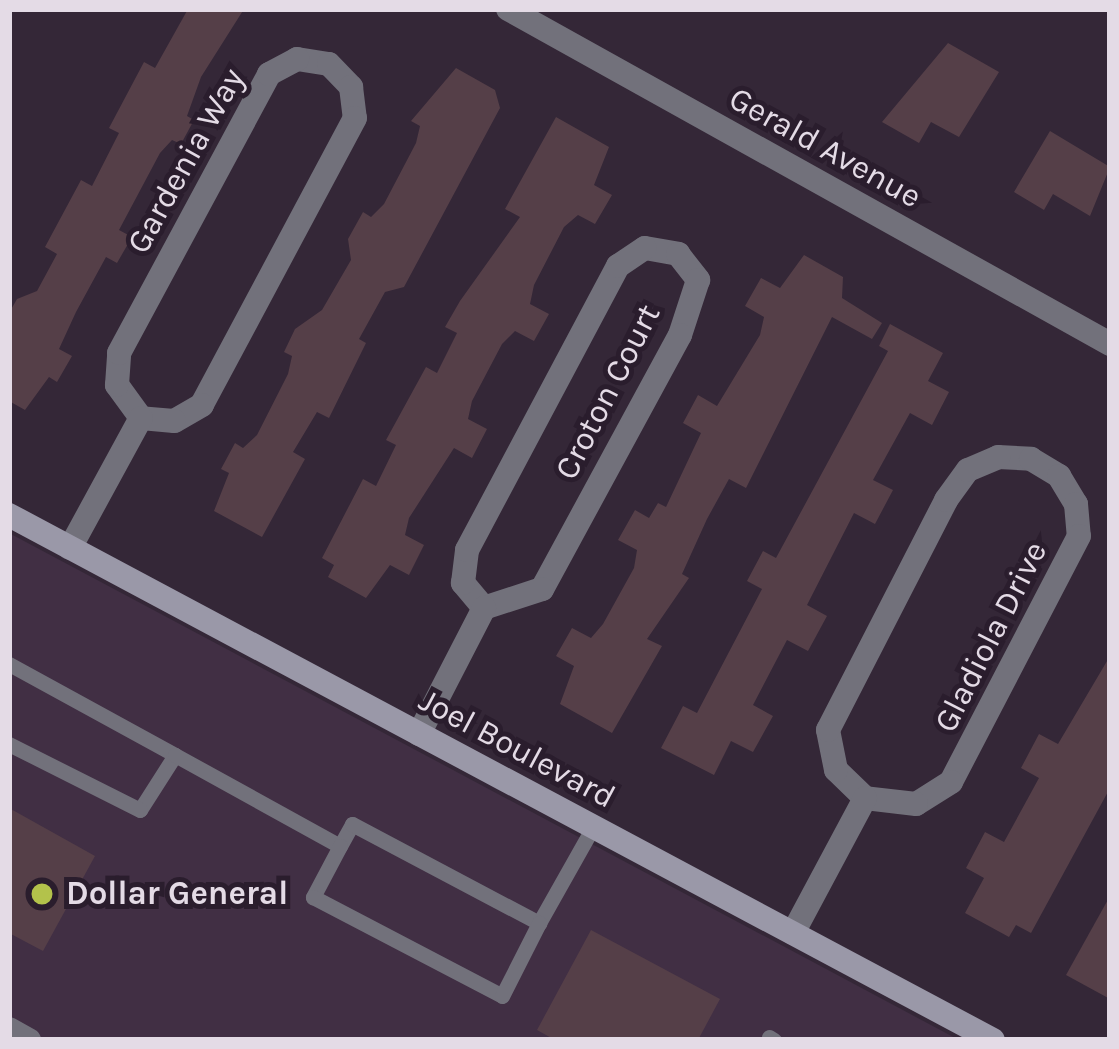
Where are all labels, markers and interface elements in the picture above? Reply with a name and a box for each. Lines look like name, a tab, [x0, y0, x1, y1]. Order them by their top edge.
street label: Gardenia Way	[119, 62, 253, 260]
street label: Gerald Avenue	[722, 79, 928, 217]
street label: Croton Court	[547, 298, 669, 486]
street label: Gladiola Drive	[926, 535, 1056, 739]
street label: Joel Boulevard	[412, 681, 622, 817]
place label: Dollar General	[66, 874, 288, 914]
marker: Dollar General	[29, 881, 55, 907]

